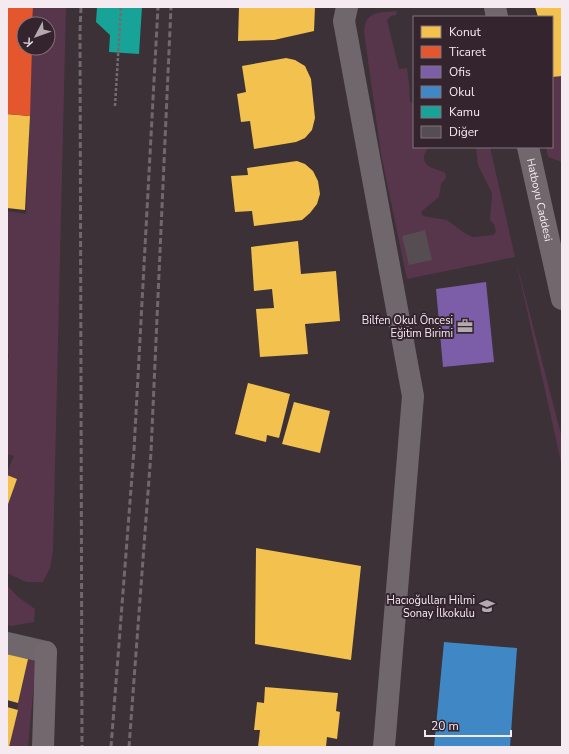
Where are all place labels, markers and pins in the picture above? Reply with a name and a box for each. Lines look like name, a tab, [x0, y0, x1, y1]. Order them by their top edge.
place label: Bilfen Okul Öncesi Eğitim Birimi	[362, 313, 453, 341]
office icon: Bilfen Okul Öncesi Eğitim Birimi	[456, 317, 474, 335]
place label: Hacıoğulları Hilmi Sonay İlkokulu	[387, 593, 475, 621]
school or university icon: Hacıoğulları Hilmi Sonay İlkokulu	[478, 597, 496, 615]

